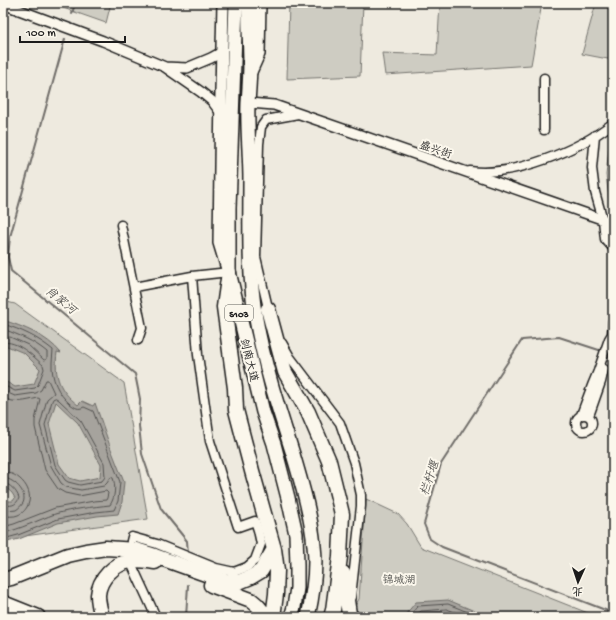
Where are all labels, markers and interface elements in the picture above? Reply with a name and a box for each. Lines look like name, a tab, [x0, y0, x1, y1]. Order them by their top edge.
scale bar	[20, 18, 125, 44]
text: 100 m	[25, 27, 56, 41]
street label: 盛兴街	[418, 139, 454, 162]
water label: 肖家河	[41, 284, 80, 320]
road number: S103	[225, 305, 253, 321]
street label: 剑南大道	[237, 337, 261, 383]
water label: 栏杆堰	[418, 457, 444, 498]
north arrow	[558, 562, 598, 602]
park label: 锦城湖	[383, 574, 416, 587]
text: 北	[572, 584, 583, 596]

